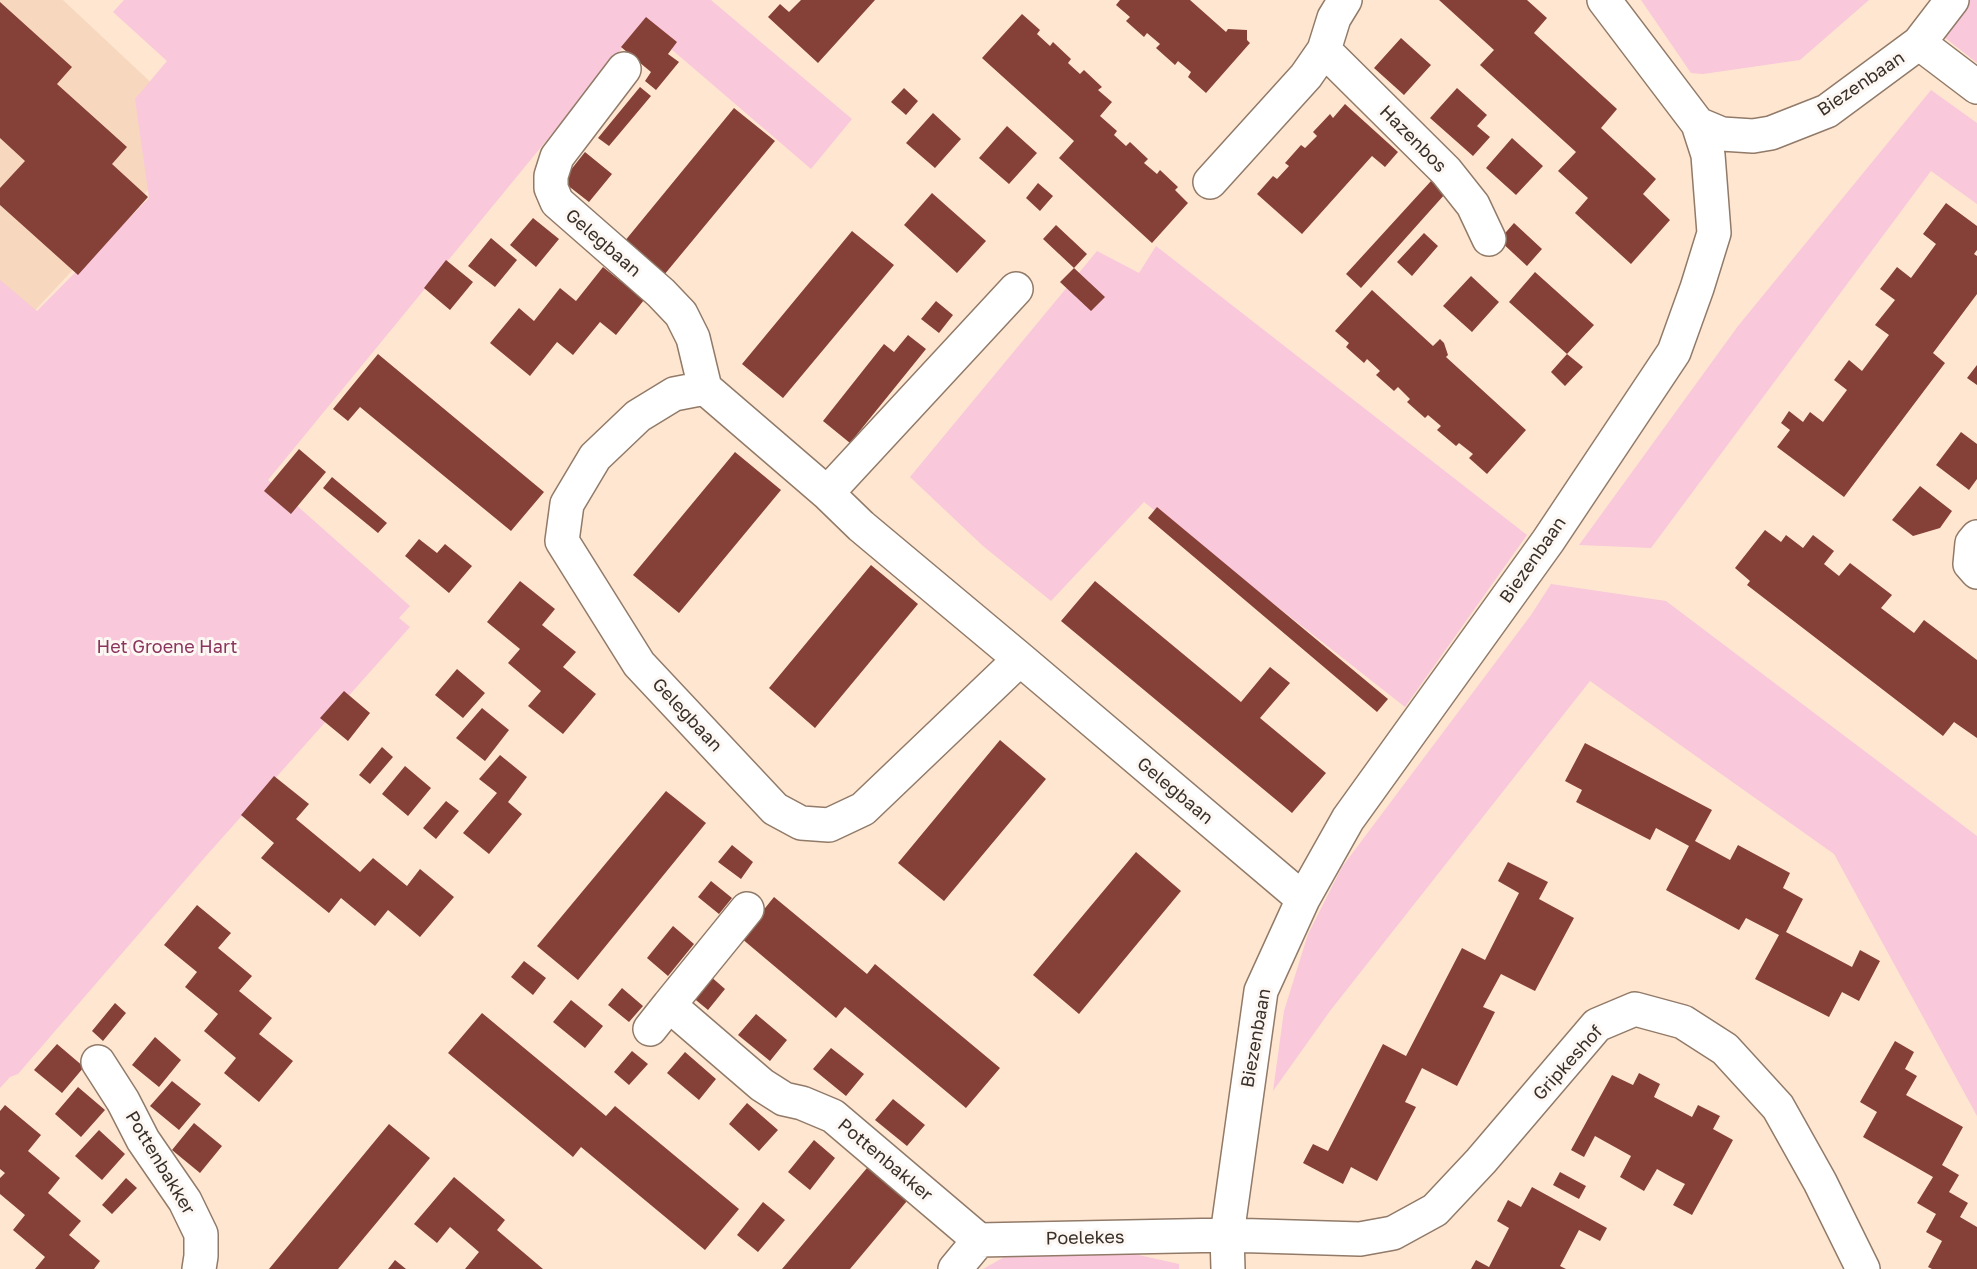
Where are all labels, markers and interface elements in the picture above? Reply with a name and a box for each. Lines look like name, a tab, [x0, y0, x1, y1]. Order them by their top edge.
street label: Biezenbaan	[1813, 47, 1909, 121]
street label: Hazenbos	[1375, 101, 1451, 177]
street label: Gelegbaan	[561, 204, 645, 282]
street label: Biezenbaan	[1495, 513, 1571, 607]
park label: Het Groene Hart	[96, 636, 238, 658]
street label: Gelegbaan	[647, 674, 727, 756]
street label: Gelegbaan	[1133, 753, 1217, 829]
street label: Biezenbaan	[1237, 987, 1275, 1089]
street label: Gripkeshof	[1529, 1021, 1607, 1105]
street label: Pottenbakker	[121, 1107, 199, 1219]
street label: Pottenbakker	[833, 1114, 937, 1206]
street label: Poelekes	[1045, 1227, 1125, 1249]

